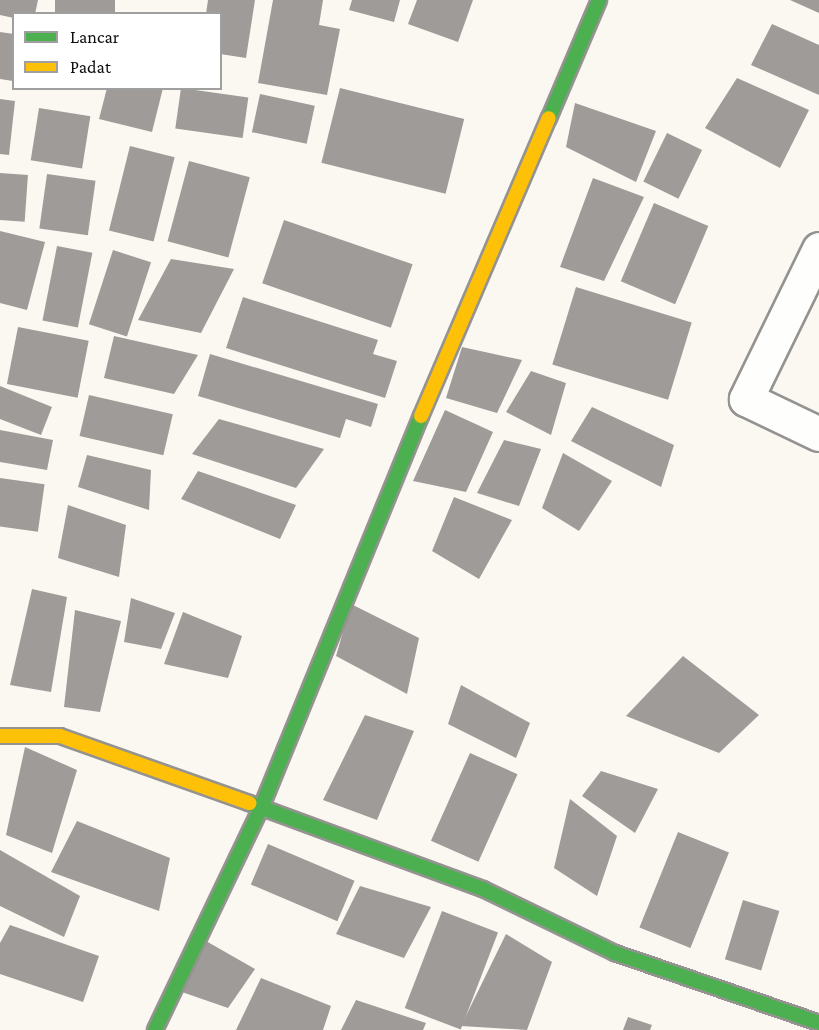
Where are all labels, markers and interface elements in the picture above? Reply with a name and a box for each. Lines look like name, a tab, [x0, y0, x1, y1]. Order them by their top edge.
legend	[12, 12, 222, 90]
text: Lancar	[70, 27, 119, 47]
text: Padat	[70, 57, 111, 77]

